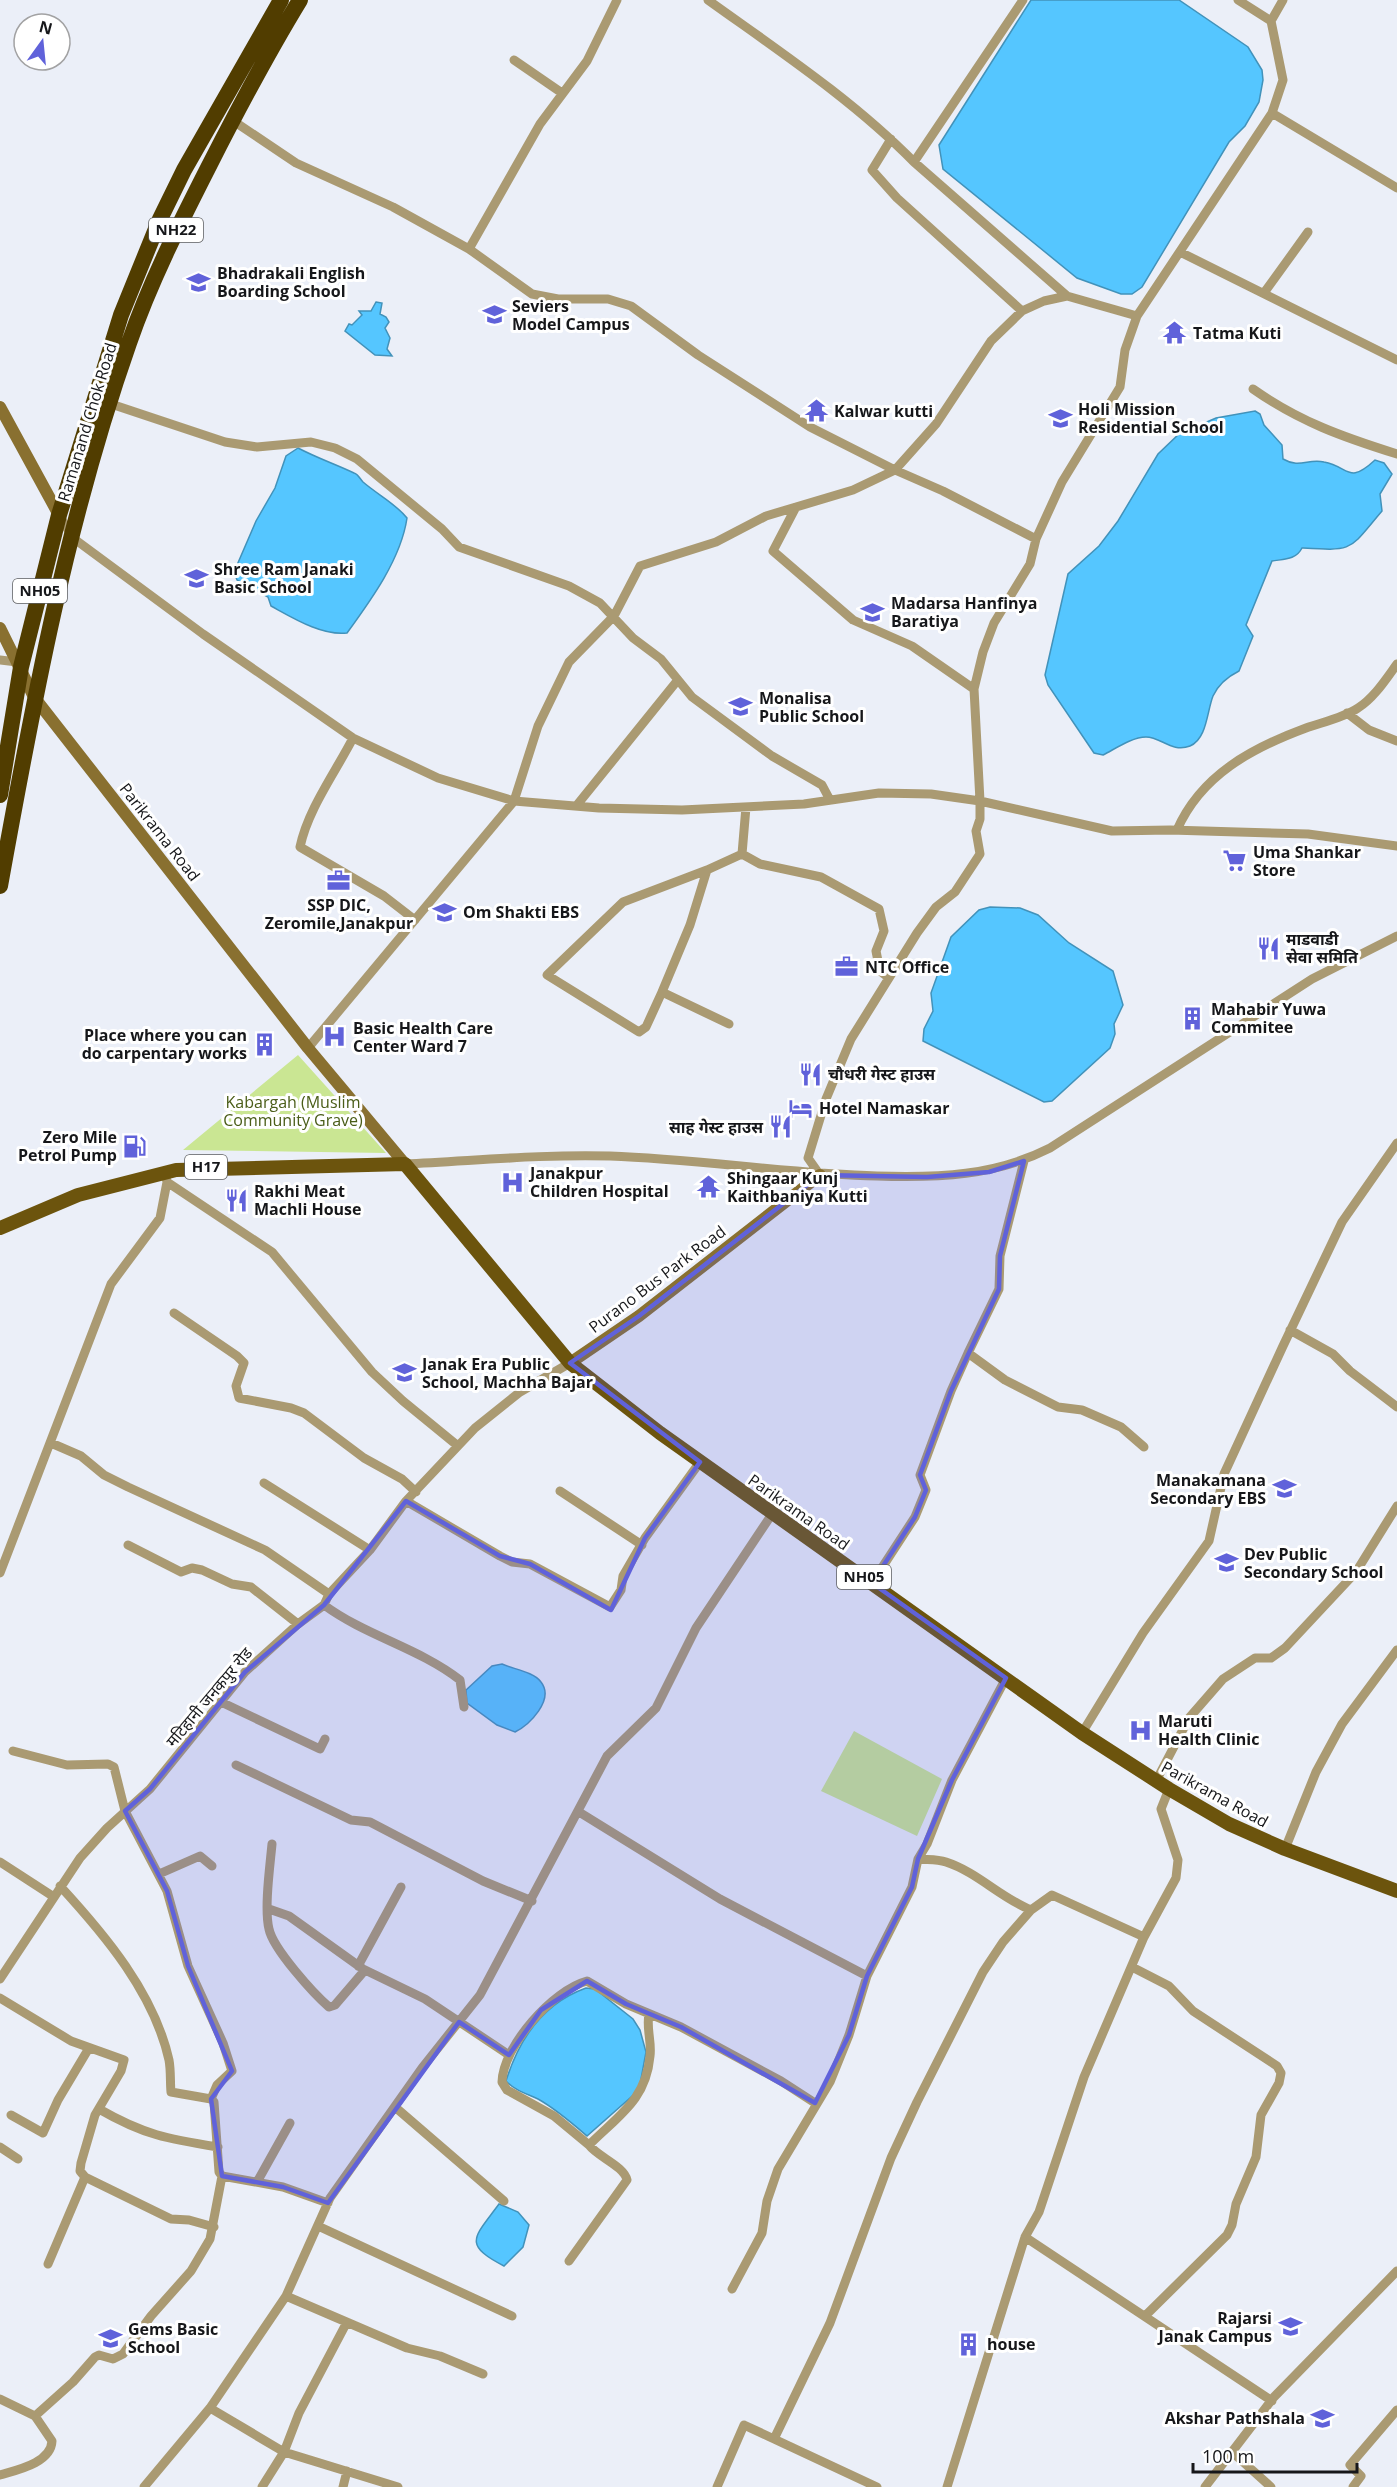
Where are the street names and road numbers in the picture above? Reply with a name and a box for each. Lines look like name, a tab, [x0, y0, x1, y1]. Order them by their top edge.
road number: NH22	[149, 218, 203, 242]
street label: Ramanand Chok Road	[52, 340, 122, 504]
road number: NH05	[13, 579, 67, 603]
street label: Parikrama Road	[115, 778, 205, 886]
road number: H17	[185, 1155, 227, 1179]
street label: Purano Bus Park Road	[584, 1220, 730, 1338]
street label: Parikrama Road	[744, 1469, 854, 1555]
road number: NH05	[837, 1565, 891, 1589]
street label: मटिहानी जनकपुर रोड	[161, 1642, 257, 1751]
street label: Parikrama Road	[1158, 1756, 1272, 1832]

